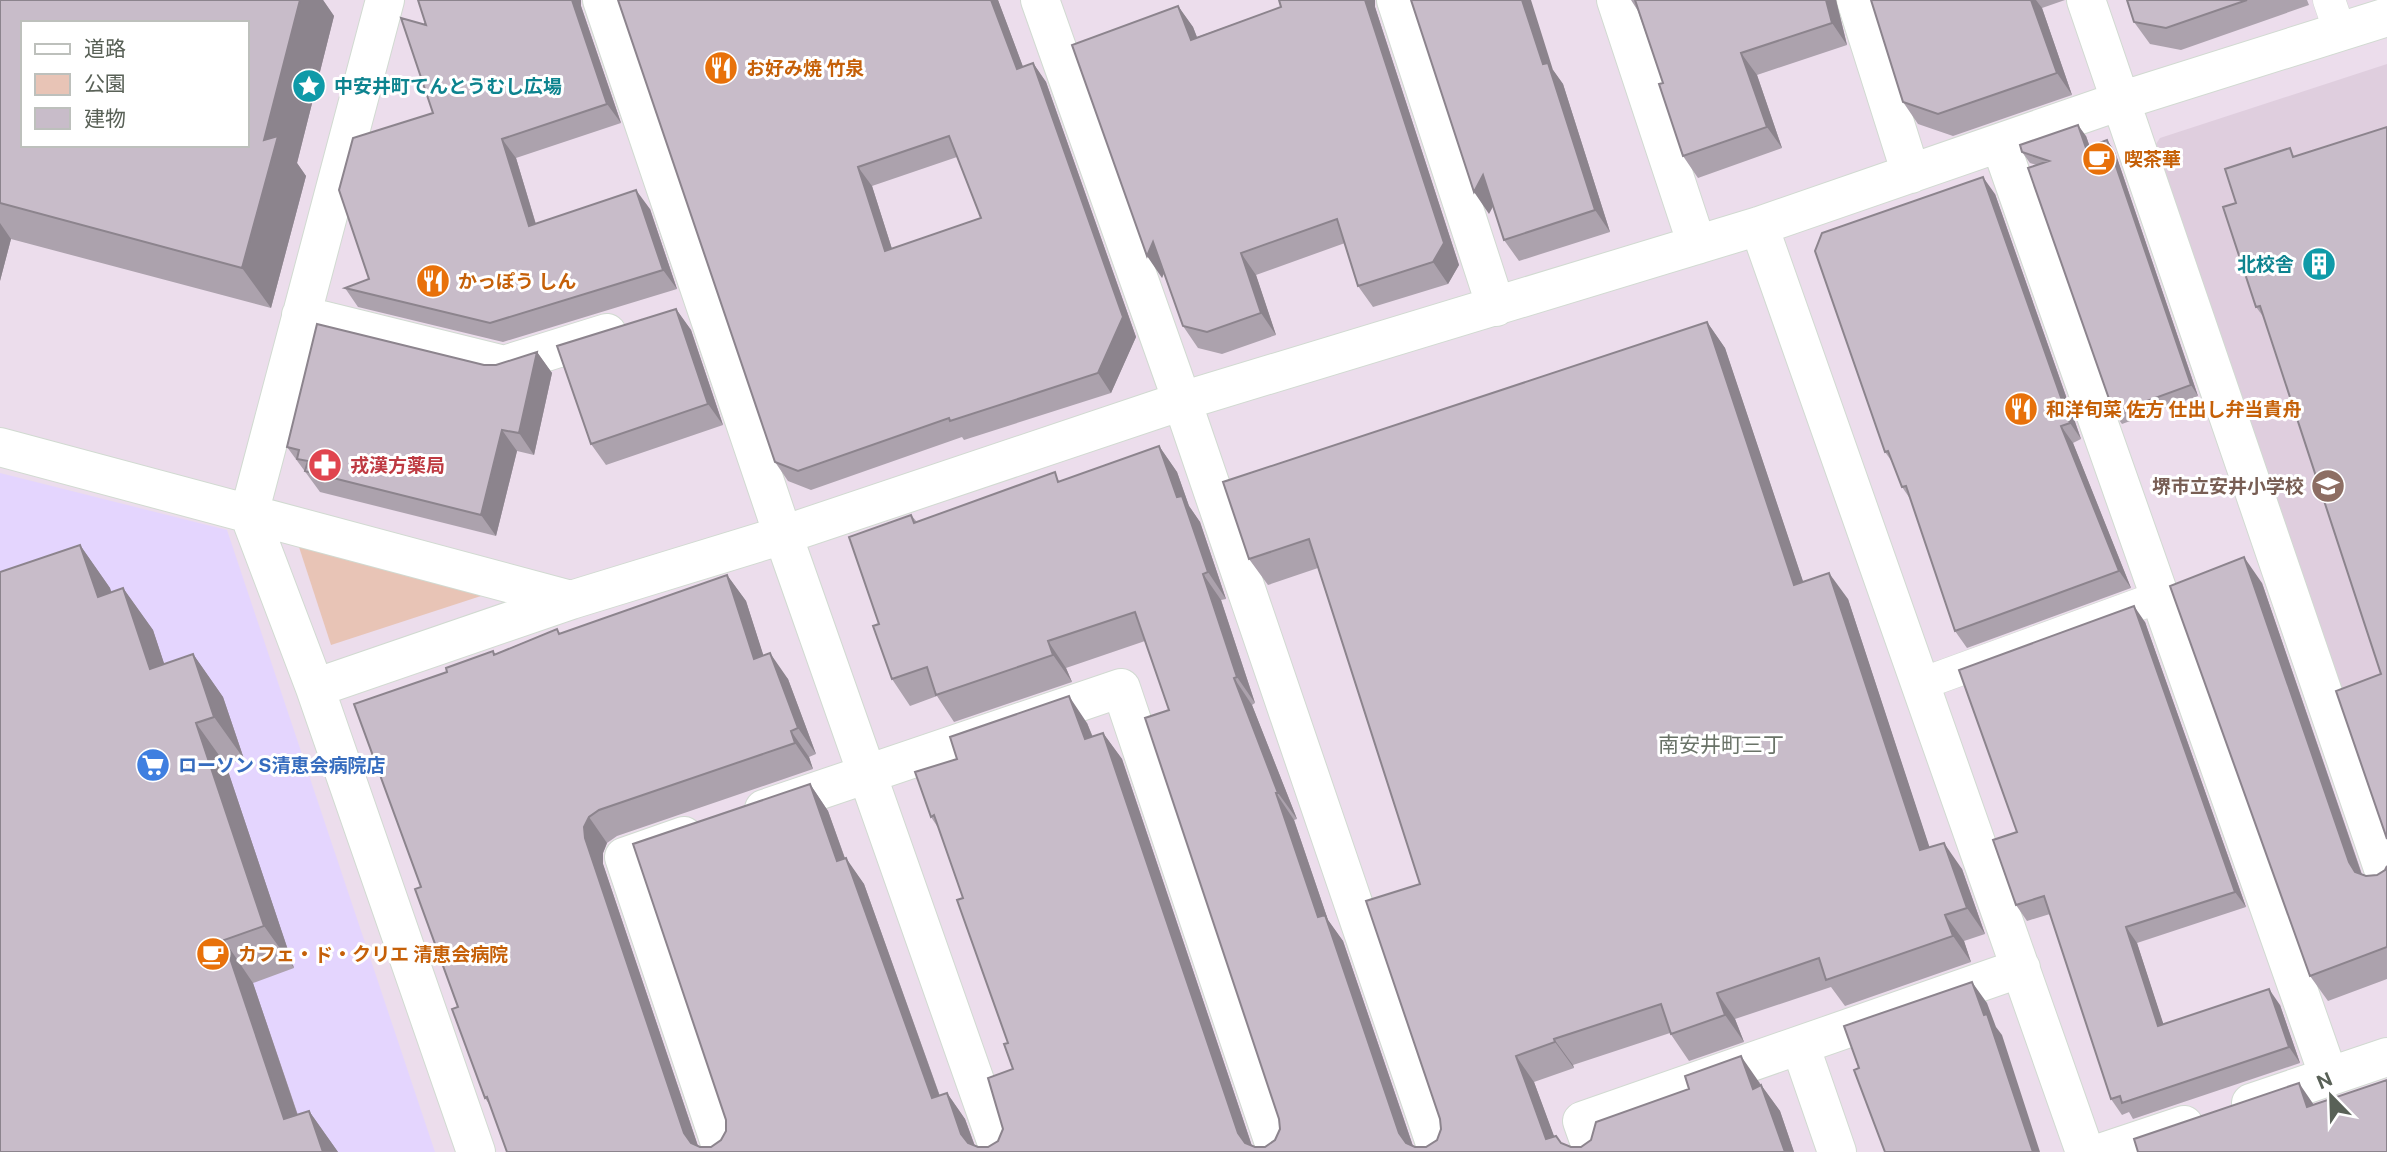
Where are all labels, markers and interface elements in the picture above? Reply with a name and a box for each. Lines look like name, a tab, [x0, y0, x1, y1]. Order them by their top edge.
legend	[21, 21, 248, 147]
text: 道路	[84, 36, 126, 61]
restaurant icon: お好み焼 竹泉	[702, 49, 740, 87]
place label: お好み焼 竹泉	[746, 57, 864, 79]
place icon: 中安井町てんとうむし広場	[290, 67, 328, 105]
text: 公園	[84, 71, 126, 96]
place label: 中安井町てんとうむし広場	[334, 75, 562, 97]
text: 建物	[84, 106, 126, 131]
cafe icon: 喫茶華	[2080, 140, 2118, 178]
place label: 喫茶華	[2124, 148, 2181, 170]
building icon: 北校舎	[2300, 245, 2338, 283]
place label: 北校舎	[2237, 253, 2294, 275]
restaurant icon: かっぽう しん	[414, 262, 452, 300]
place label: かっぽう しん	[458, 270, 576, 292]
restaurant icon: 和洋旬菜 佐方 仕出し弁当貴舟	[2002, 390, 2040, 428]
place label: 和洋旬菜 佐方 仕出し弁当貴舟	[2046, 398, 2302, 420]
pharmacy icon: 戎漢方薬局	[306, 446, 344, 484]
place label: 戎漢方薬局	[350, 454, 445, 476]
school or university icon: 堺市立安井小学校	[2309, 467, 2347, 505]
place label: 堺市立安井小学校	[2152, 475, 2304, 497]
district label: 南安井町三丁	[1658, 732, 1784, 757]
supermarket icon: ローソン S清恵会病院店	[134, 746, 172, 784]
place label: ローソン S清恵会病院店	[178, 754, 385, 776]
cafe icon: カフェ・ド・クリエ 清恵会病院	[194, 935, 232, 973]
place label: カフェ・ド・クリエ 清恵会病院	[238, 943, 508, 965]
north arrow	[2296, 1061, 2366, 1131]
text: N	[2313, 1067, 2335, 1093]

